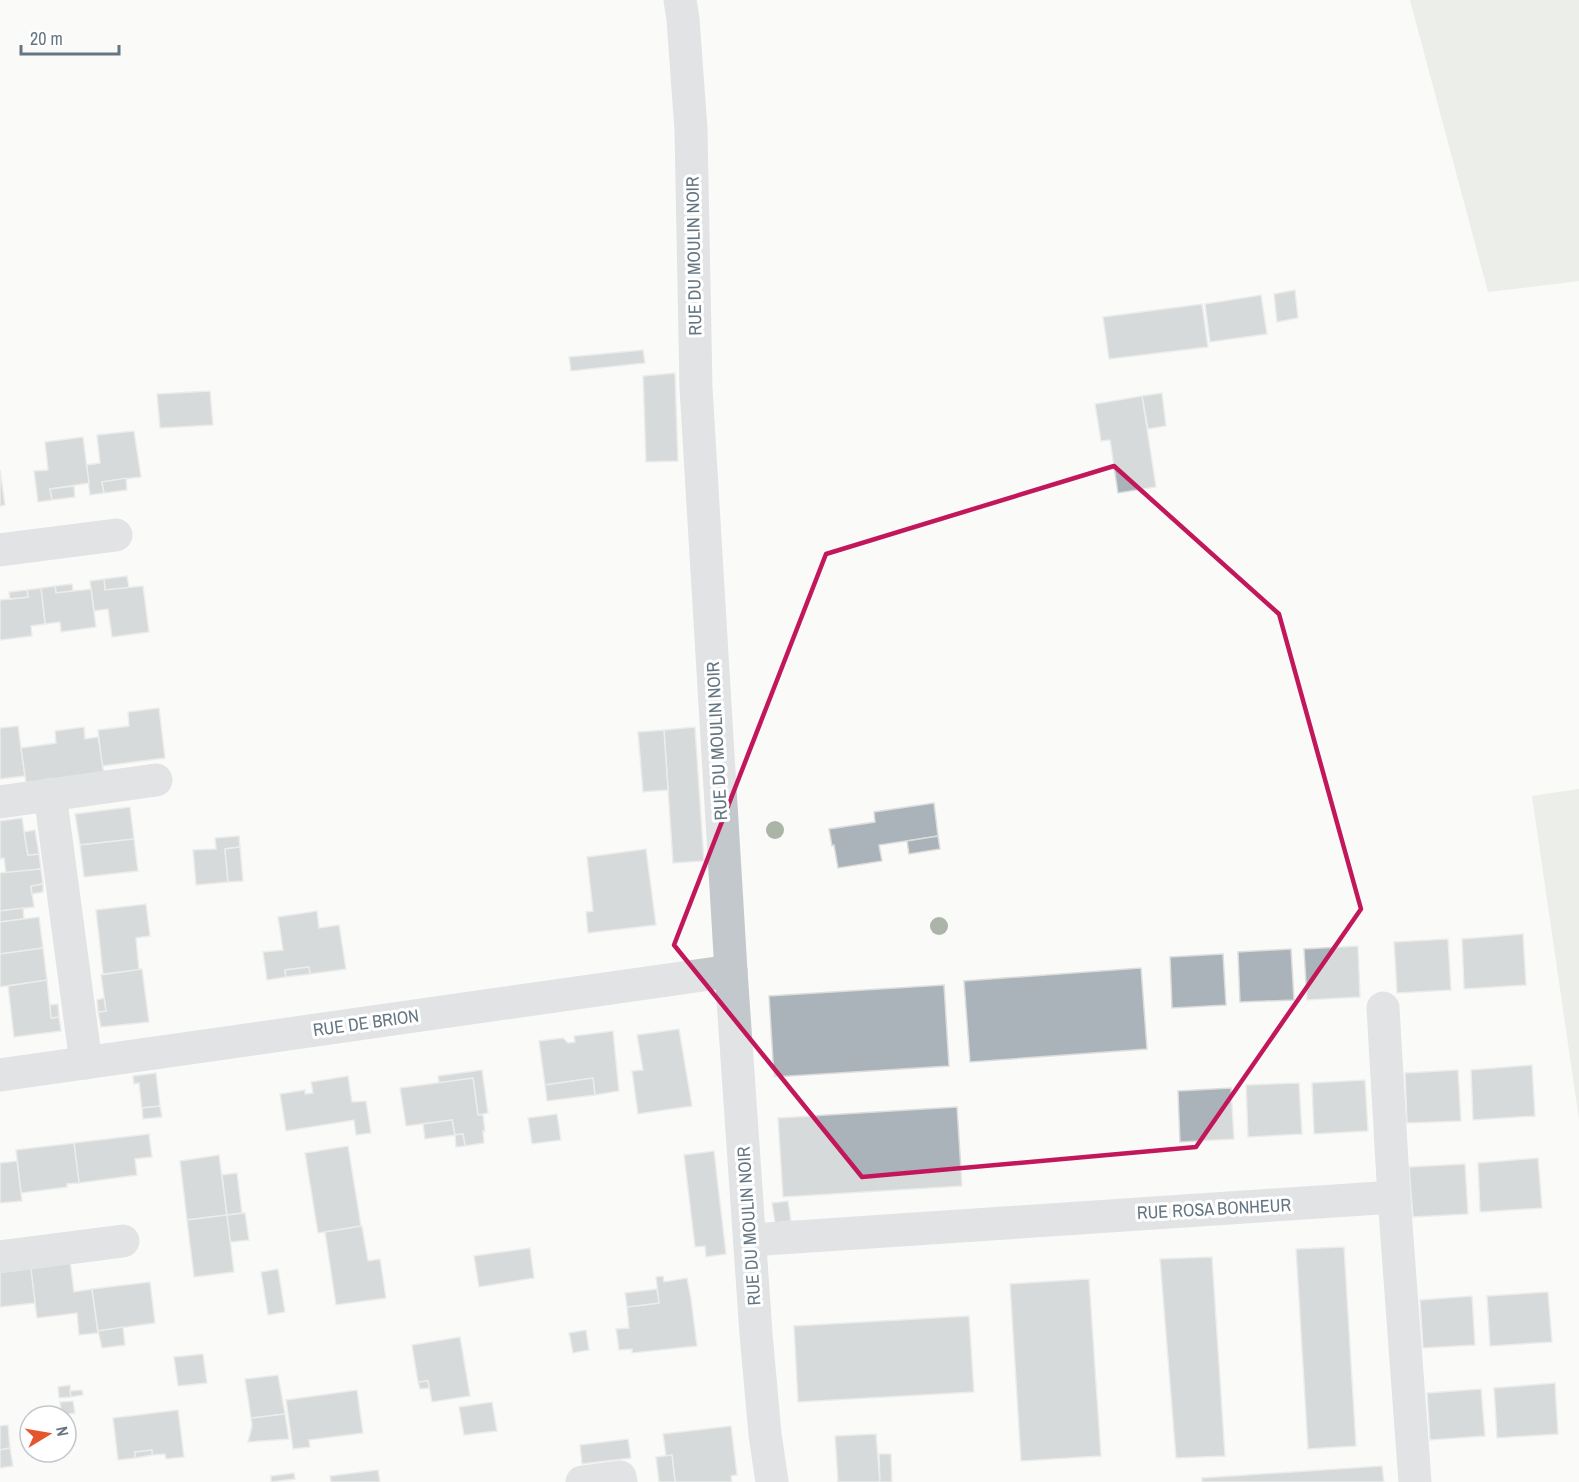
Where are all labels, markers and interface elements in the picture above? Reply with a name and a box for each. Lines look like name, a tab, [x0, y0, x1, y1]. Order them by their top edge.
scale bar	[21, 18, 118, 56]
text: 20 m	[30, 26, 63, 51]
street label: RUE DU MOULIN NOIR	[680, 176, 707, 336]
street label: RUE DU MOULIN NOIR	[700, 661, 733, 821]
street label: RUE DE BRION	[311, 1003, 420, 1042]
street label: RUE DU MOULIN NOIR	[730, 1145, 767, 1306]
street label: RUE ROSA BONHEUR	[1136, 1192, 1292, 1225]
north arrow	[18, 1404, 78, 1464]
text: N	[51, 1424, 74, 1438]

